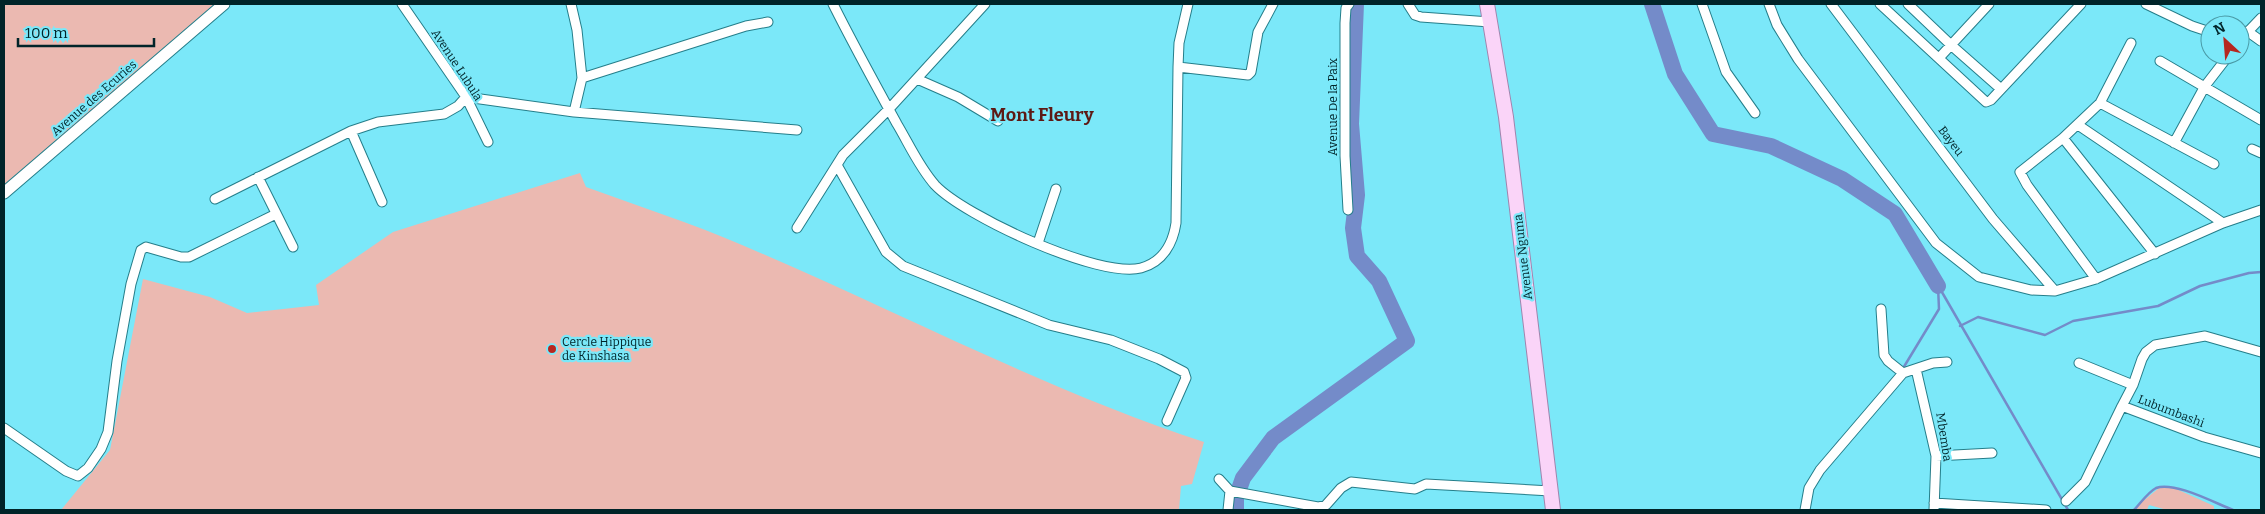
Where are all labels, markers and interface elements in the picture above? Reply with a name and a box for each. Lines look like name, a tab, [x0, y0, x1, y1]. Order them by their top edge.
scale bar	[18, 15, 154, 47]
north arrow	[2200, 15, 2250, 65]
text: N	[2211, 19, 2228, 39]
text: 100 m	[25, 24, 68, 42]
street label: Avenue Lubula	[429, 27, 486, 104]
street label: Avenue des Ecuries	[49, 57, 140, 139]
street label: Avenue De la Paix	[1326, 58, 1340, 156]
district label: Mont Fleury	[990, 104, 1095, 126]
street label: Bayeu	[1935, 123, 1967, 159]
street label: Avenue Nguma	[1511, 213, 1535, 301]
place label: Cercle Hippique de Kinshasa	[562, 335, 651, 363]
marker: Cercle Hippique de Kinshasa	[546, 343, 558, 355]
street label: Lubumbashi	[2136, 392, 2207, 430]
street label: Mbemba	[1933, 412, 1955, 463]

